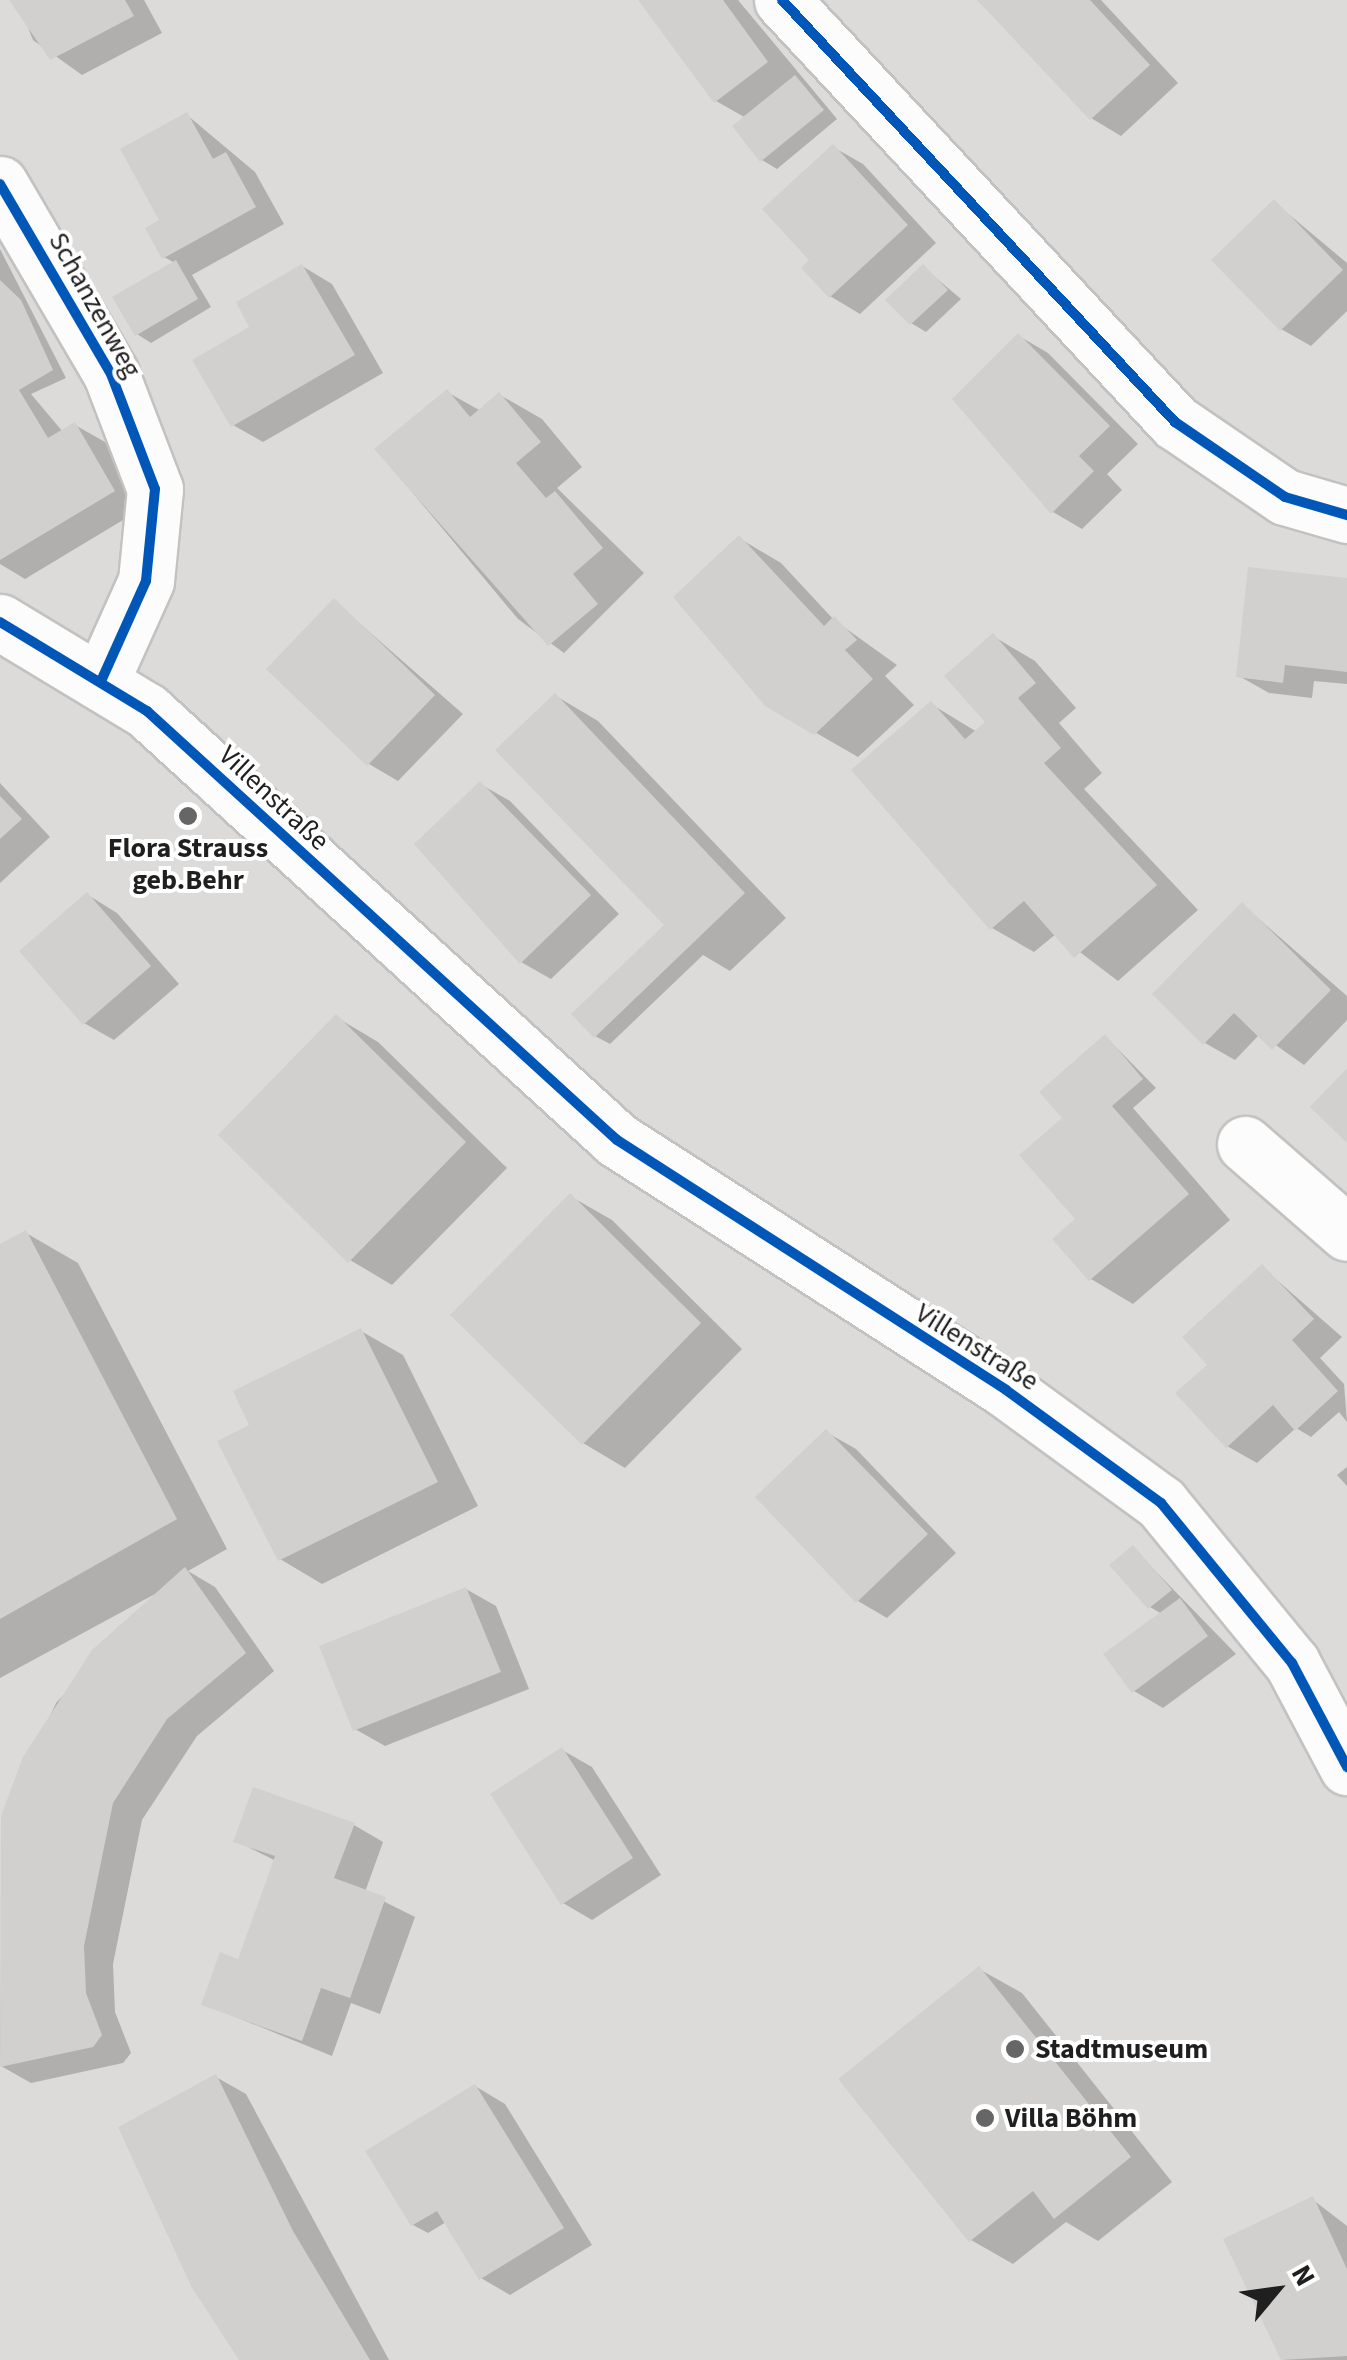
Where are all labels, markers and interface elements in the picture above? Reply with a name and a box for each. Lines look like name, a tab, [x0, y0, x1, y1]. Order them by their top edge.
street label: Schanzenweg	[41, 226, 149, 384]
street label: Villenstraße	[212, 738, 336, 858]
marker: Flora Strauss geb.Behr	[177, 805, 199, 827]
place label: Flora Strauss geb.Behr	[108, 831, 268, 897]
street label: Villenstraße	[909, 1296, 1045, 1398]
place label: Stadtmuseum	[1035, 2032, 1208, 2066]
marker: Stadtmuseum	[1004, 2038, 1026, 2060]
place label: Villa Böhm	[1005, 2101, 1137, 2135]
marker: Villa Böhm	[974, 2107, 996, 2129]
north arrow	[1227, 2240, 1327, 2340]
text: N	[1281, 2258, 1325, 2293]

